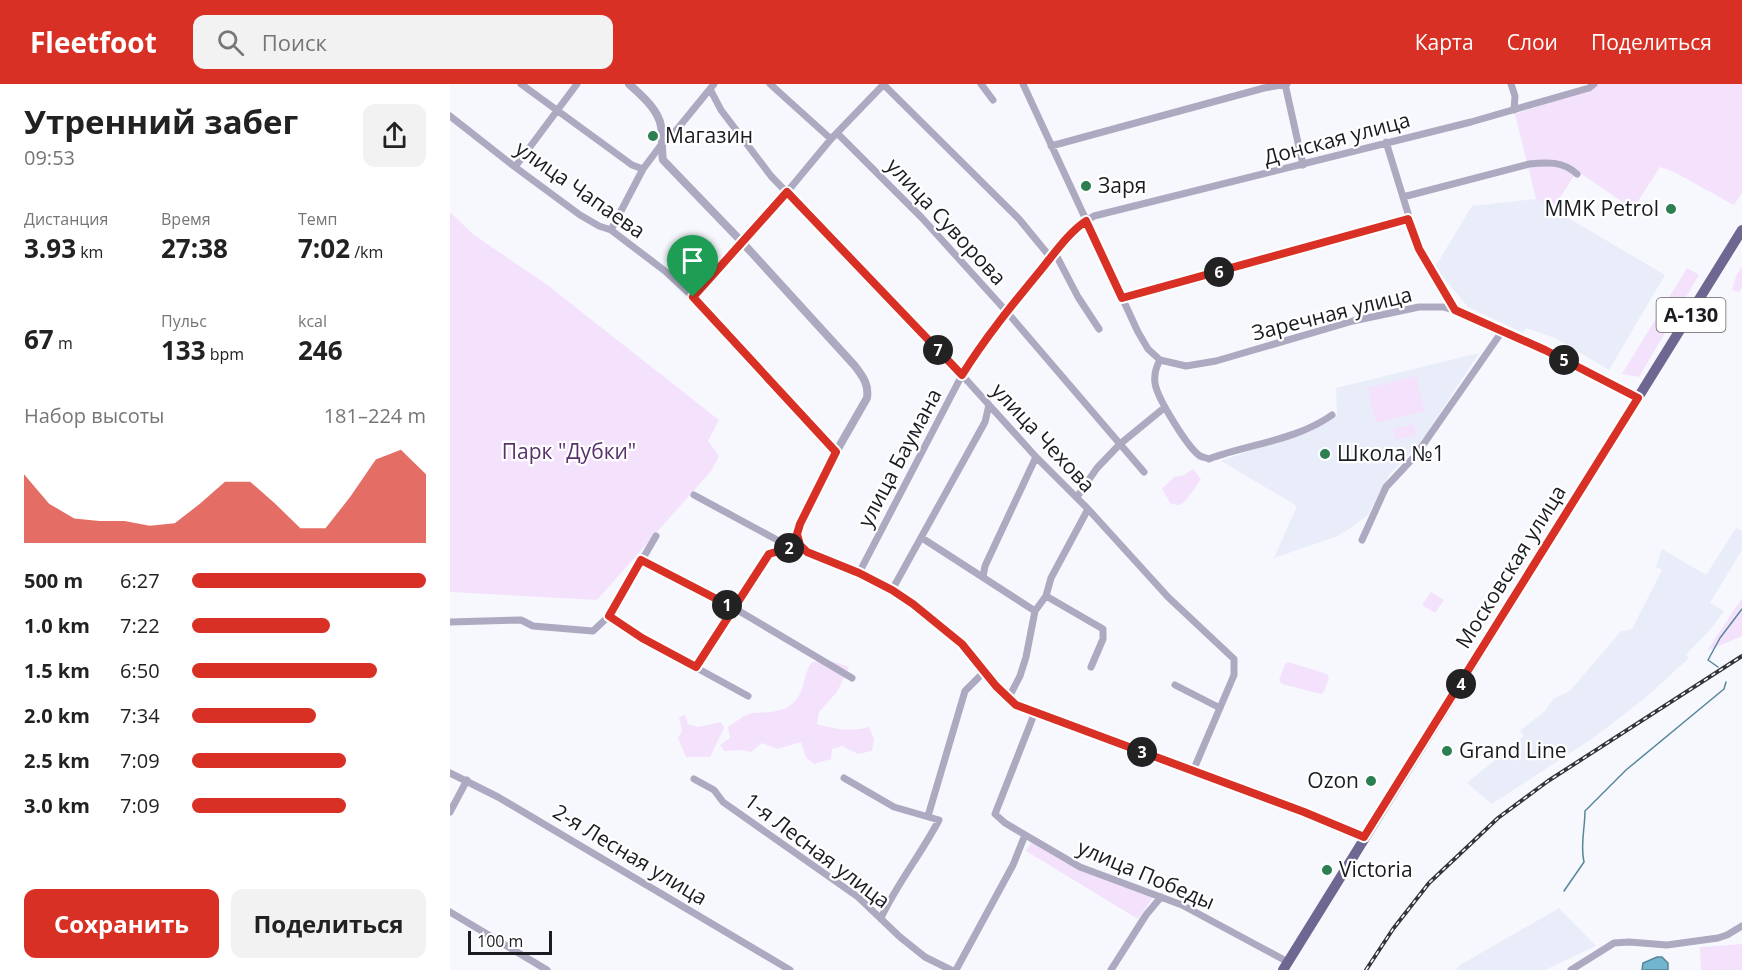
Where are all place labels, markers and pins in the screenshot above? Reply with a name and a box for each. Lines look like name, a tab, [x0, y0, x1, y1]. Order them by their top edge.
place label: Магазин	[665, 121, 753, 149]
marker: Магазин	[646, 129, 660, 143]
place label: Заря	[1098, 171, 1146, 199]
marker: Заря	[1079, 179, 1093, 193]
place label: MMK Petrol	[1544, 194, 1659, 222]
marker: MMK Petrol	[1664, 202, 1678, 216]
pin	[667, 235, 718, 297]
pin: 6	[1204, 257, 1234, 287]
pin: 7	[923, 335, 953, 365]
pin: 5	[1549, 345, 1579, 375]
place label: Школа №1	[1337, 439, 1445, 467]
marker: Школа №1	[1318, 447, 1332, 461]
pin: 2	[774, 533, 804, 563]
pin: 1	[712, 590, 742, 620]
pin: 4	[1446, 669, 1476, 699]
place label: Grand Line	[1459, 736, 1567, 764]
pin: 3	[1127, 737, 1157, 767]
marker: Grand Line	[1440, 744, 1454, 758]
place label: Ozon	[1307, 766, 1359, 794]
marker: Ozon	[1364, 774, 1378, 788]
place label: Victoria	[1339, 855, 1413, 883]
marker: Victoria	[1320, 863, 1334, 877]

